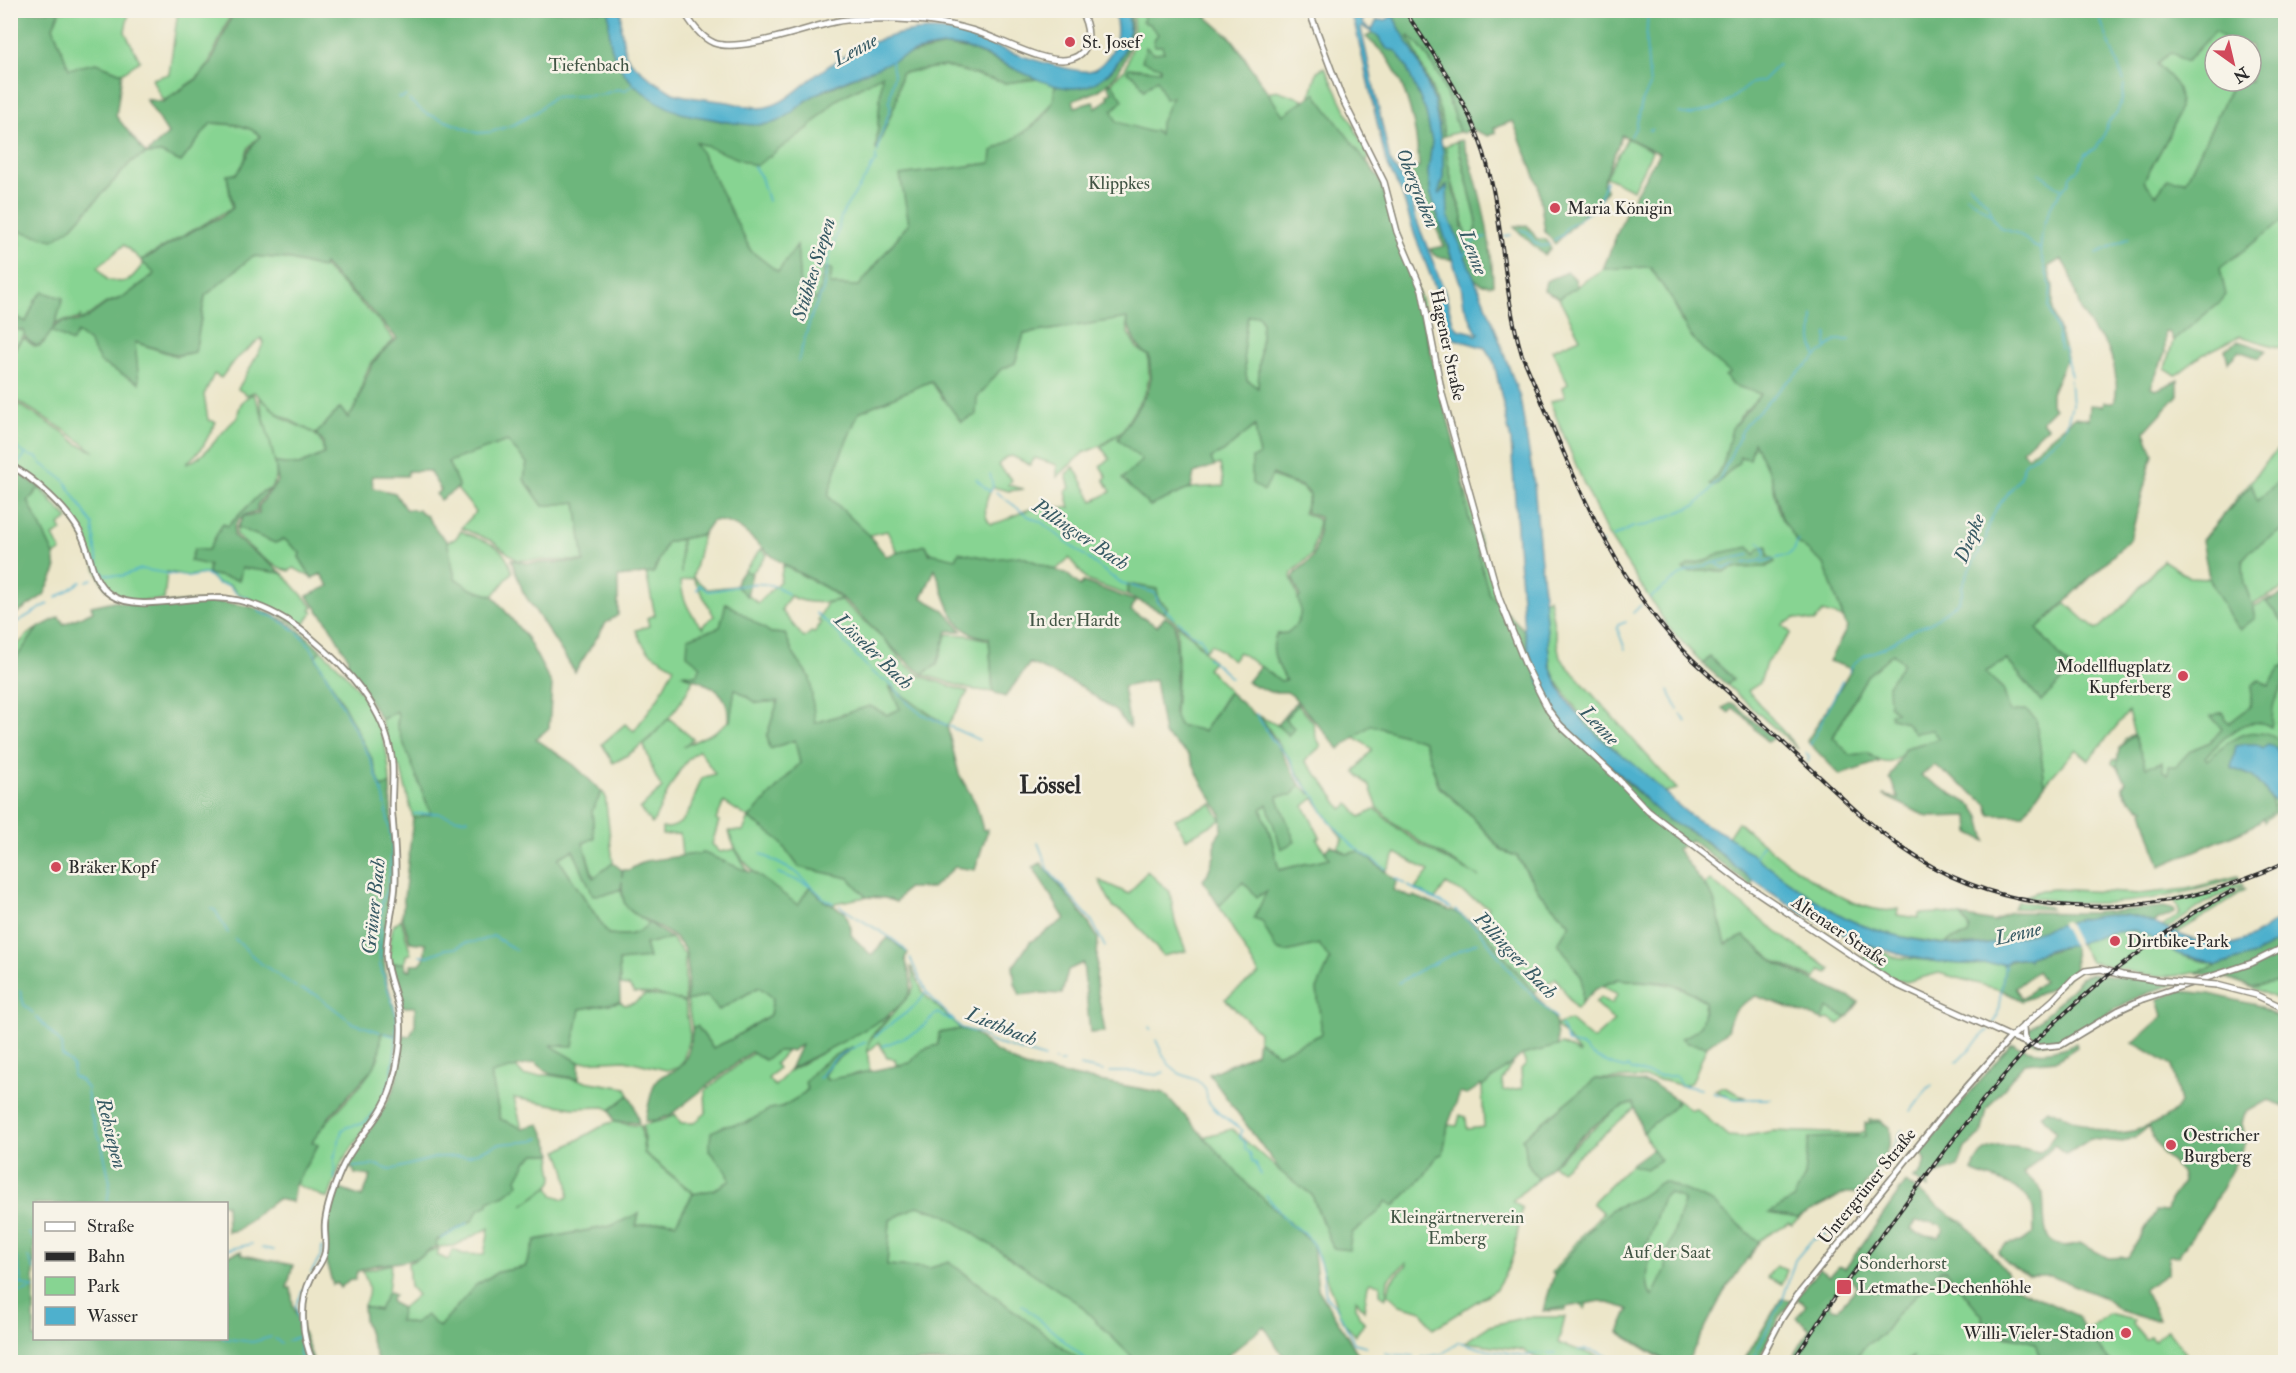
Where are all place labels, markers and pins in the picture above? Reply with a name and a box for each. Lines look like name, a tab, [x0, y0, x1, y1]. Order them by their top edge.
place label: St. Josef	[1082, 31, 1143, 54]
marker: St. Josef	[1063, 35, 1077, 49]
place label: Maria Königin	[1567, 197, 1672, 220]
marker: Maria Königin	[1548, 201, 1562, 215]
place label: Modellflugplatz Kupferberg	[2057, 655, 2172, 699]
marker: Modellflugplatz Kupferberg	[2176, 669, 2190, 683]
place label: Bräker Kopf	[68, 856, 159, 879]
marker: Bräker Kopf	[49, 860, 63, 874]
place label: Dirtbike-Park	[2127, 930, 2229, 953]
marker: Dirtbike-Park	[2108, 934, 2122, 948]
place label: Oestricher Burgberg	[2183, 1124, 2260, 1168]
marker: Oestricher Burgberg	[2164, 1138, 2178, 1152]
place label: Letmathe-Dechenhöhle	[1858, 1276, 2032, 1299]
marker: Letmathe-Dechenhöhle	[1835, 1278, 1853, 1296]
place label: Willi-Vieler-Stadion	[1962, 1322, 2114, 1345]
marker: Willi-Vieler-Stadion	[2119, 1326, 2133, 1340]

